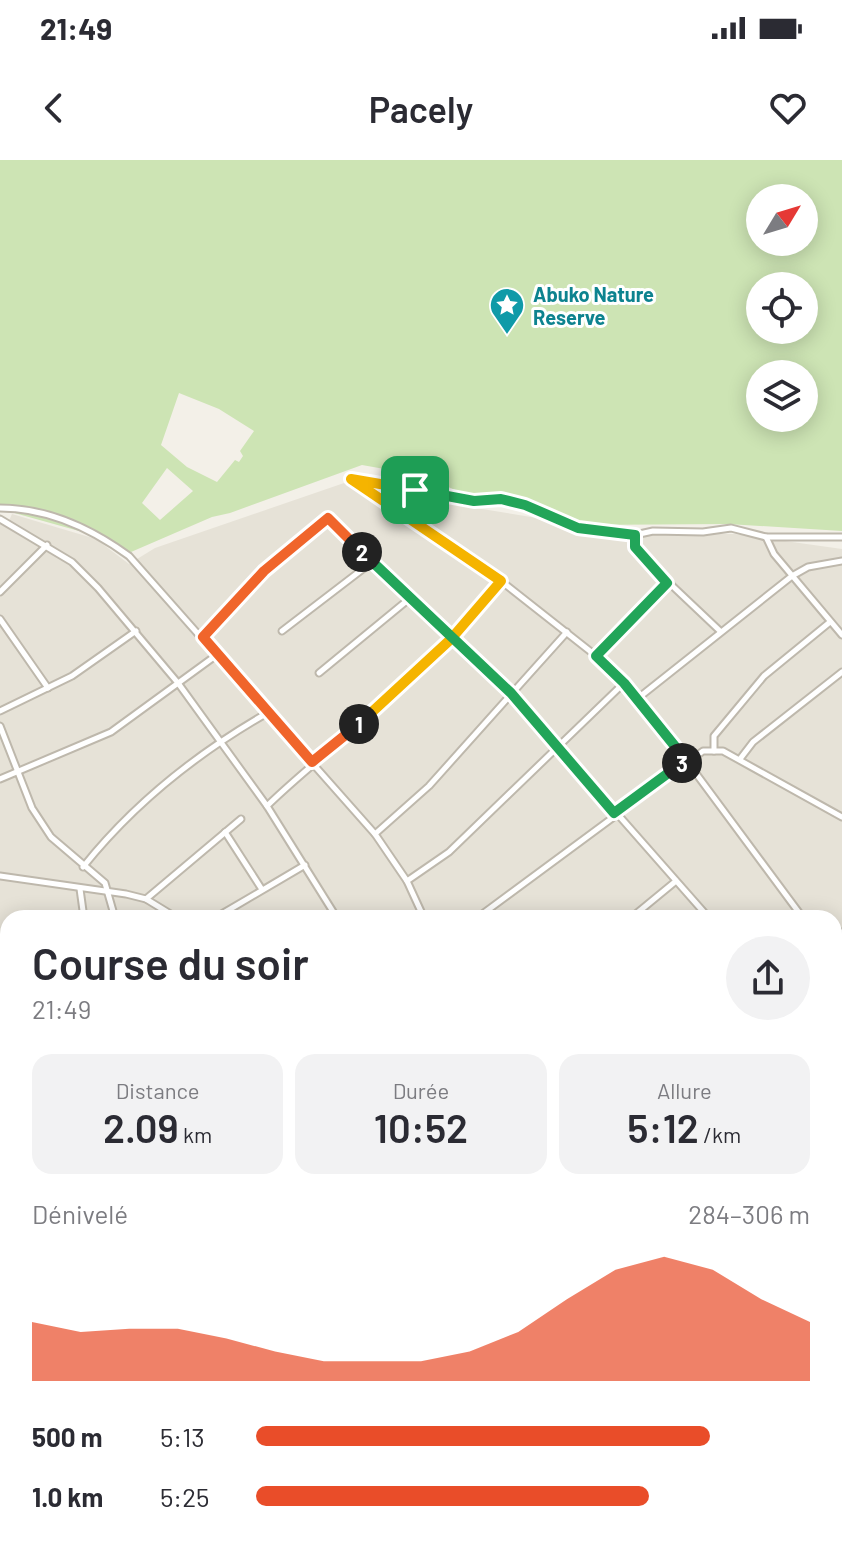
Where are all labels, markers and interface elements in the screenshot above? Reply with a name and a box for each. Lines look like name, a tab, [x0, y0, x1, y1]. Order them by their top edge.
text: 21:49	[40, 10, 112, 46]
icon: back	[32, 86, 76, 130]
icon: heart	[766, 86, 810, 130]
text: Pacely	[369, 87, 473, 130]
north arrow	[746, 184, 818, 256]
map controls	[746, 184, 818, 432]
button: locate	[746, 272, 818, 344]
place label: Abuko Nature Reserve	[533, 282, 654, 329]
place icon: Abuko Nature Reserve	[488, 286, 526, 336]
button: layers	[746, 360, 818, 432]
pin	[381, 456, 449, 524]
icon: arrive	[393, 468, 437, 512]
pin: 2	[342, 532, 382, 572]
text: 2	[356, 539, 368, 565]
pin: 1	[339, 704, 379, 744]
text: 1	[355, 711, 363, 737]
pin: 3	[662, 743, 702, 783]
text: 3	[676, 750, 688, 776]
text: Course du soir	[32, 936, 309, 989]
button: share	[726, 936, 810, 1020]
text: 21:49	[32, 993, 91, 1024]
text: Distance	[116, 1077, 200, 1103]
text: Durée	[393, 1077, 449, 1103]
text: Allure	[657, 1077, 712, 1103]
text: 2.09	[103, 1103, 179, 1151]
text: 10:52	[374, 1103, 468, 1151]
text: 5:12	[627, 1103, 699, 1151]
text: km	[179, 1121, 212, 1147]
text: /km	[699, 1121, 741, 1147]
text: Dénivelé	[32, 1198, 128, 1229]
text: 284–306 m	[688, 1198, 810, 1229]
text: 500 m	[32, 1421, 103, 1452]
text: 5:13	[160, 1421, 205, 1452]
text: 1.0 km	[32, 1481, 103, 1512]
text: 5:25	[160, 1481, 209, 1512]

